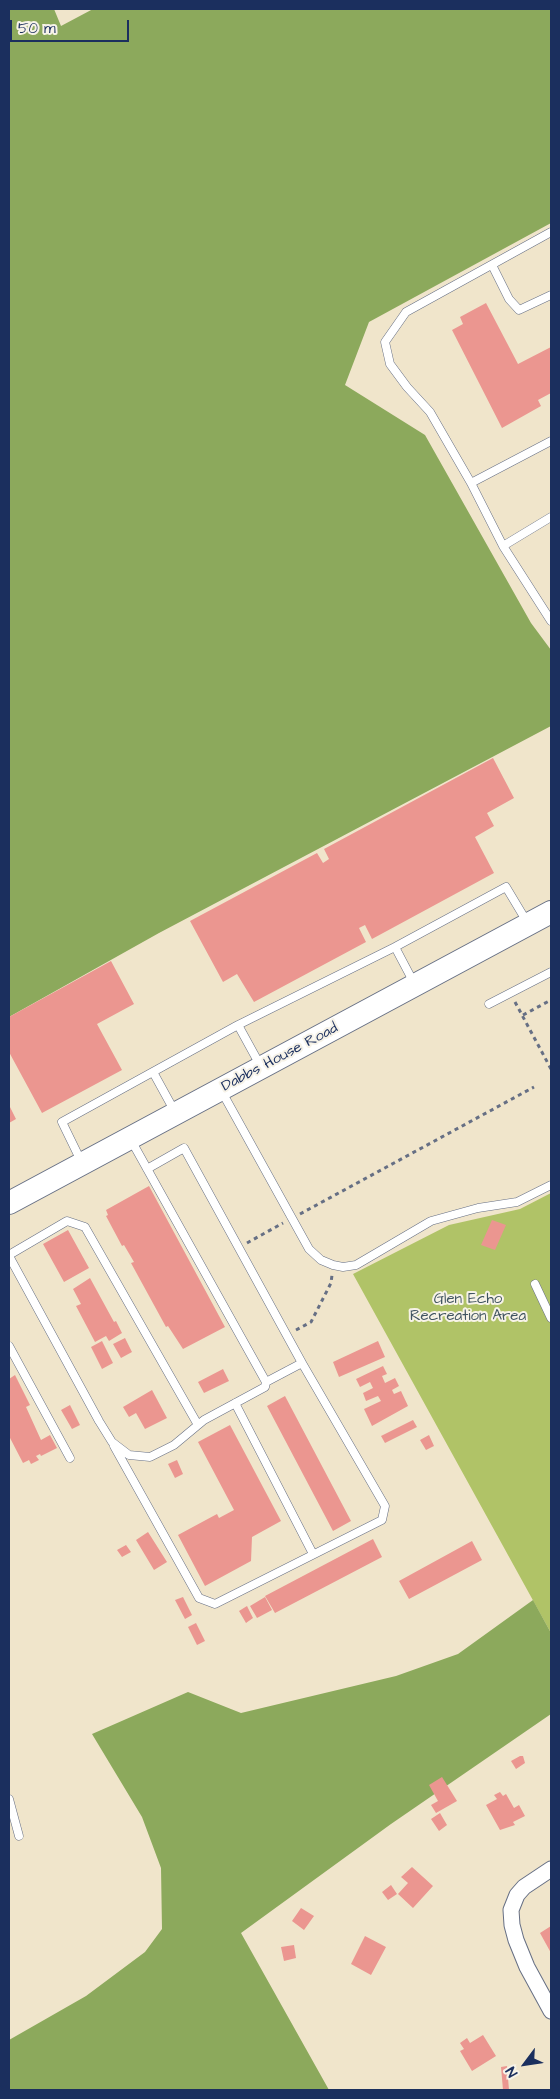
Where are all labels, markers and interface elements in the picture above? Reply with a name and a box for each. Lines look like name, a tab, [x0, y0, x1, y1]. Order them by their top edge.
scale bar	[12, 10, 131, 42]
text: 50 m	[18, 18, 56, 39]
street label: Dabbs House Road	[219, 1020, 341, 1096]
park label: Glen Echo Recreation Area	[410, 1291, 526, 1326]
north arrow	[500, 2039, 550, 2089]
text: N	[501, 2063, 523, 2081]

